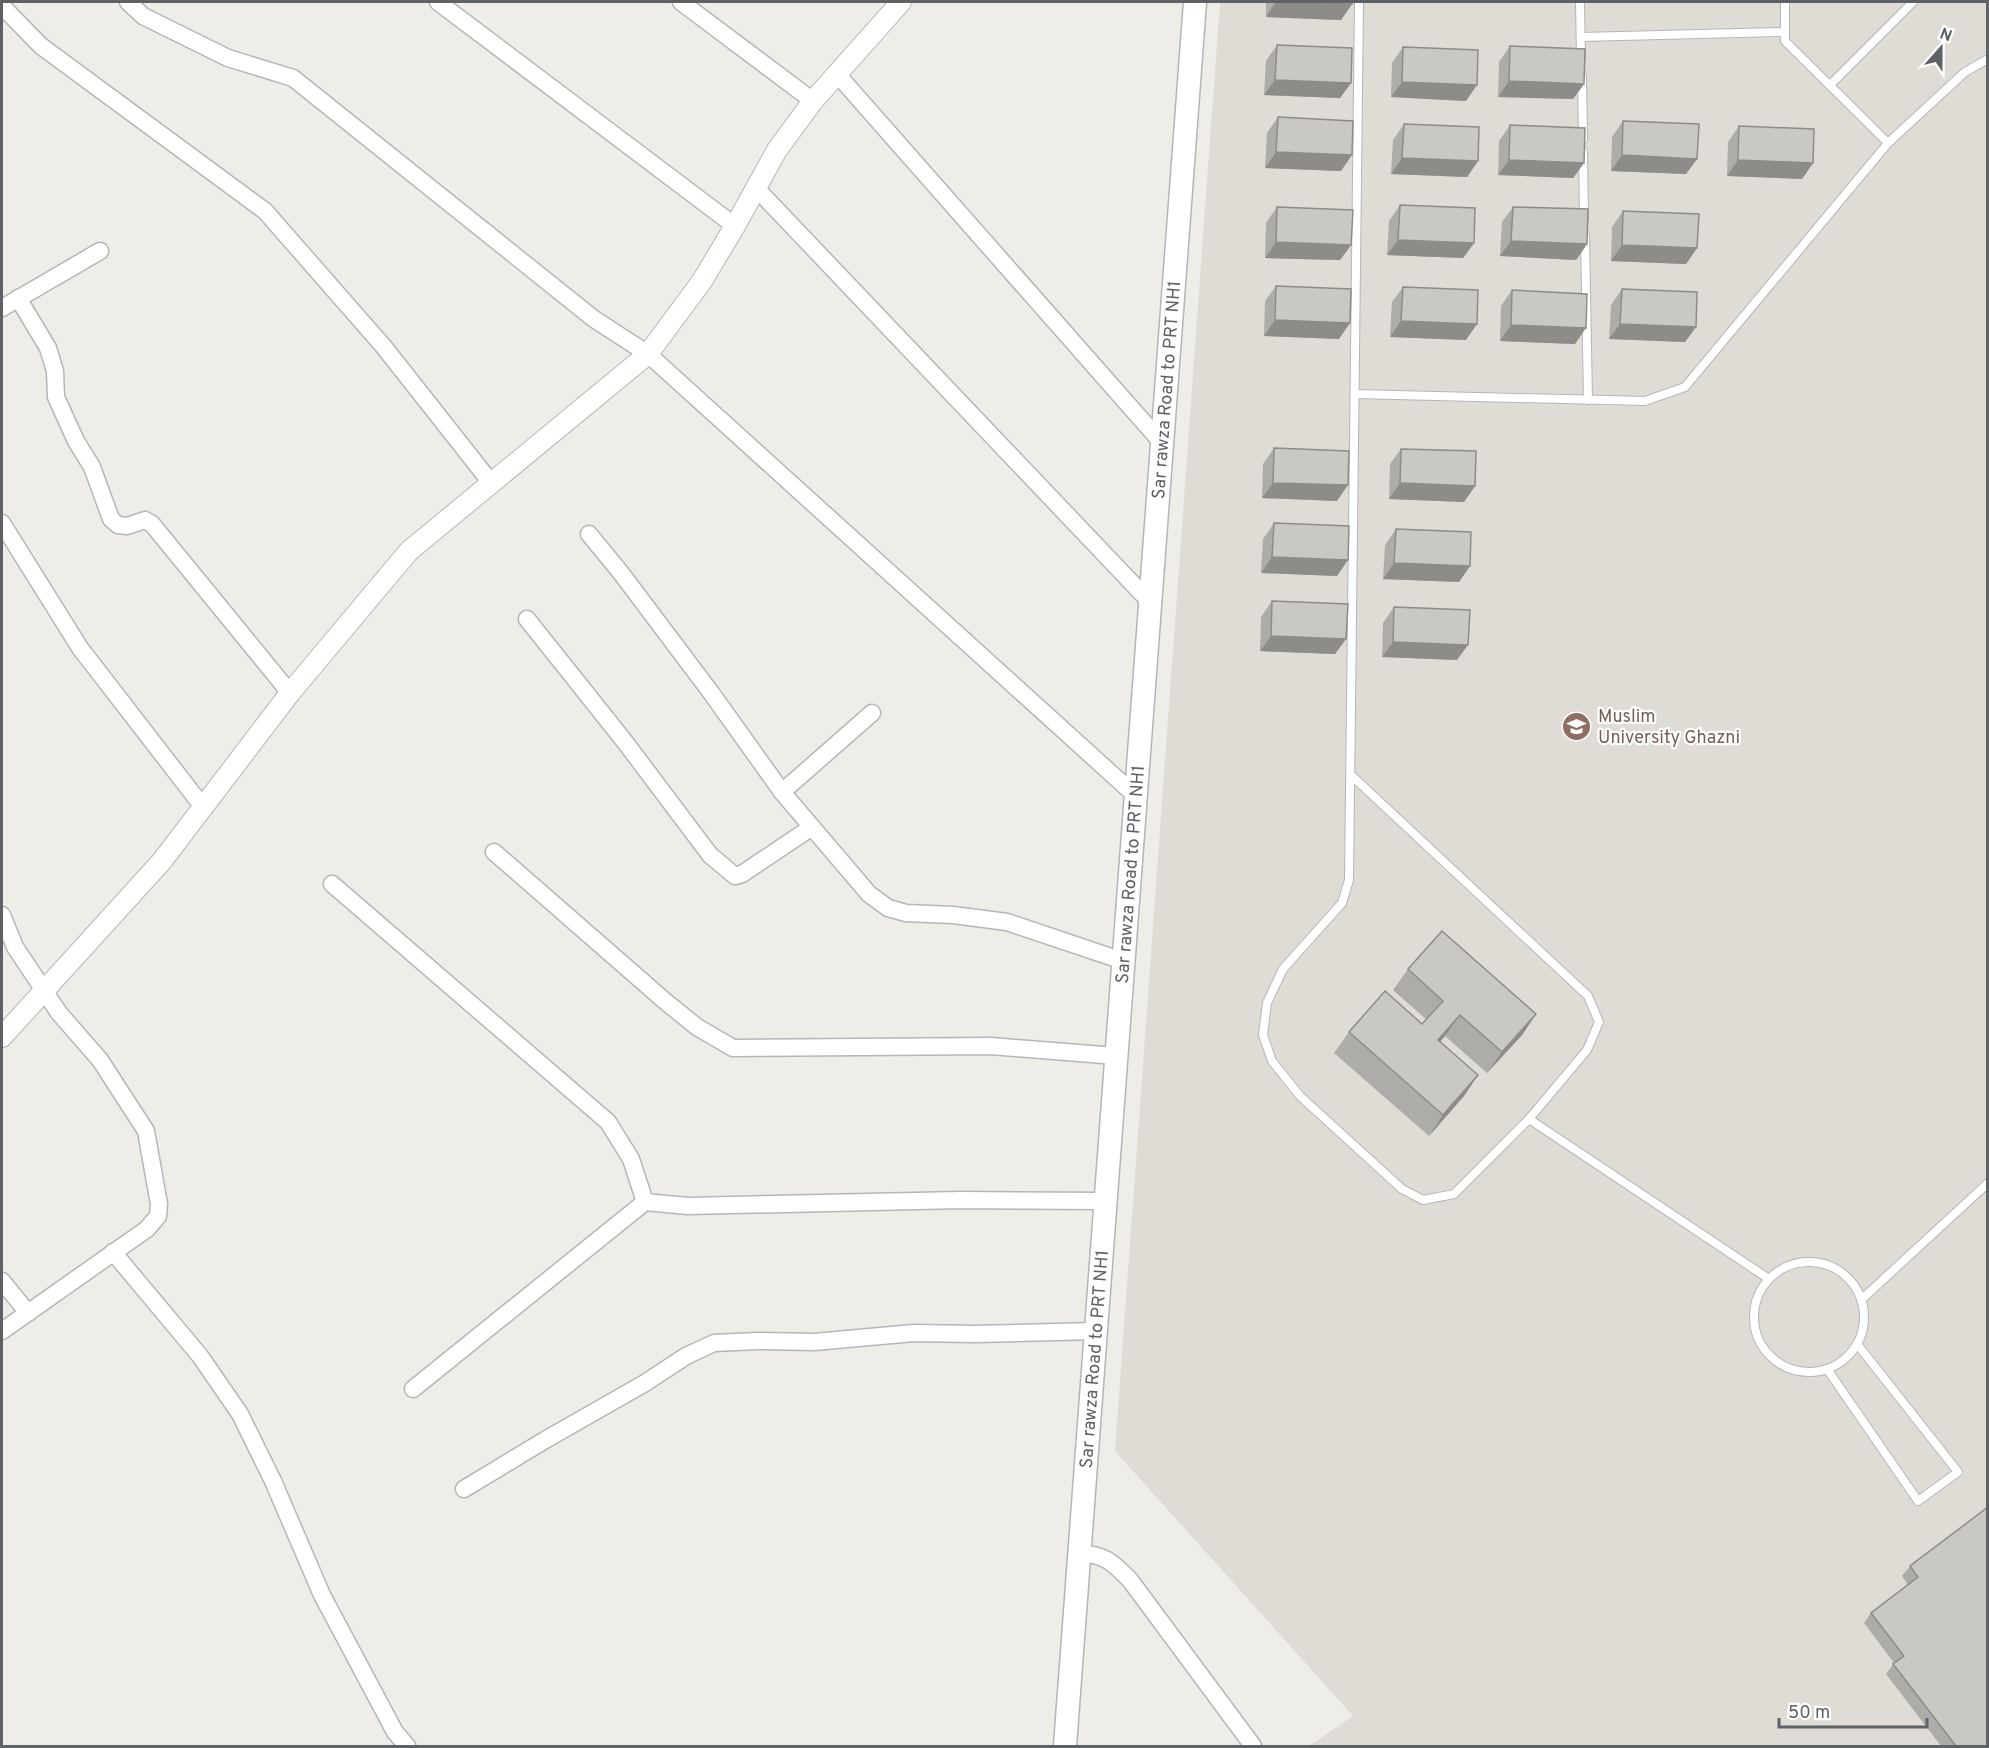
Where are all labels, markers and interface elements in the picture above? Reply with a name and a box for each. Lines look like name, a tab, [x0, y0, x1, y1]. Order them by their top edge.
north arrow	[1911, 18, 1971, 78]
text: N	[1937, 24, 1955, 47]
street label: Sar rawza Road to PRT NH1	[1148, 280, 1187, 500]
place label: Muslim University Ghazni	[1598, 706, 1740, 750]
school or university icon: Muslim University Ghazni	[1561, 710, 1593, 742]
street label: Sar rawza Road to PRT NH1	[1112, 764, 1151, 985]
street label: Sar rawza Road to PRT NH1	[1076, 1249, 1115, 1469]
scale bar	[1779, 1691, 1928, 1729]
text: 50 m	[1788, 1702, 1830, 1725]

